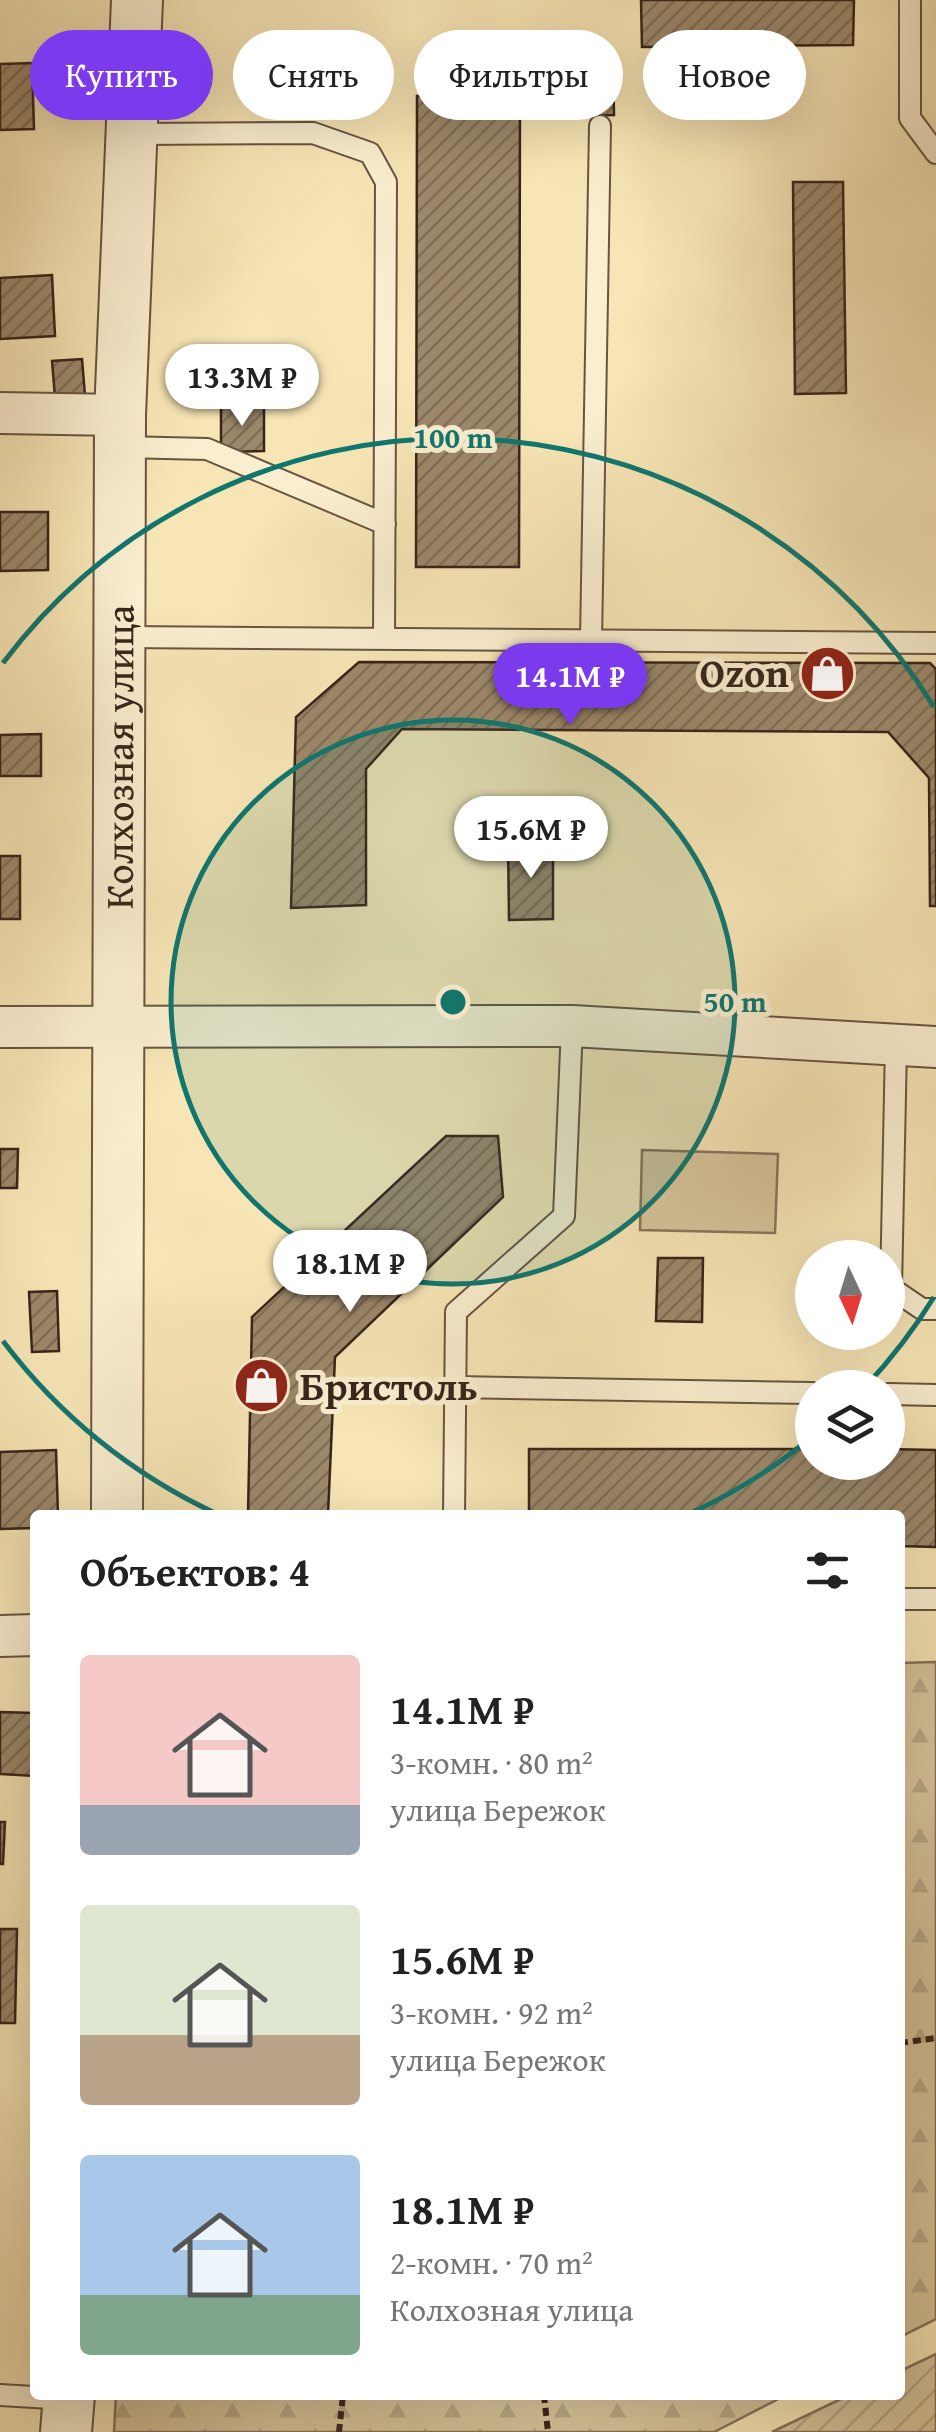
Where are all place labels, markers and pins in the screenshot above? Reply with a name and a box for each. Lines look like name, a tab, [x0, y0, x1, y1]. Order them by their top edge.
pin: 13.3M ₽	[150, 344, 334, 429]
pin: 14.1M ₽	[478, 643, 662, 728]
place label: Ozon	[700, 643, 789, 702]
shop icon: Ozon	[798, 643, 858, 703]
pin: 15.6M ₽	[439, 796, 623, 881]
centre of rings	[435, 984, 471, 1020]
pin: 18.1M ₽	[258, 1230, 442, 1315]
shop icon: Бристоль	[231, 1356, 291, 1416]
place label: Бристоль	[300, 1356, 478, 1415]

